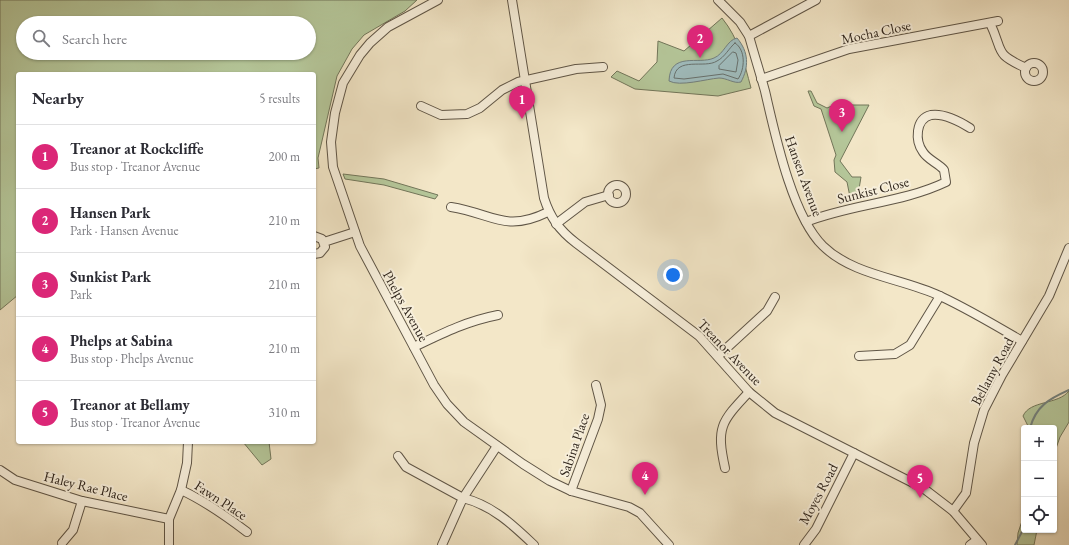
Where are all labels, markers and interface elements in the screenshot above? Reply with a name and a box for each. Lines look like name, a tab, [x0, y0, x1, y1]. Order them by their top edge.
search box	[16, 16, 316, 60]
street label: Mocha Close	[840, 16, 913, 48]
pin: 2	[687, 25, 713, 58]
icon: search	[30, 27, 52, 49]
text: Search here	[62, 29, 127, 48]
pin: 1	[509, 86, 535, 119]
text: Nearby	[32, 87, 84, 109]
text: 5 results	[259, 90, 300, 107]
pin: 3	[829, 99, 855, 132]
street label: Hansen Avenue	[781, 133, 827, 219]
text: Treanor at Rockcliffe	[70, 139, 203, 158]
text: 1	[42, 148, 48, 165]
text: 200 m	[269, 148, 300, 165]
text: Bus stop · Treanor Avenue	[70, 158, 200, 175]
street label: Sunkist Close	[835, 172, 911, 208]
text: Hansen Park	[70, 203, 150, 222]
text: 2	[42, 212, 48, 229]
text: 210 m	[269, 212, 300, 229]
text: Park · Hansen Avenue	[70, 222, 179, 239]
your location	[663, 265, 683, 285]
text: Sunkist Park	[70, 267, 151, 286]
street label: Phelps Avenue	[379, 267, 433, 345]
text: 3	[42, 276, 48, 293]
text: 210 m	[269, 276, 300, 293]
text: Park	[70, 286, 92, 303]
street label: Treanor Avenue	[694, 315, 767, 389]
text: Phelps at Sabina	[70, 331, 173, 350]
street label: Bellamy Road	[967, 333, 1018, 408]
text: 4	[42, 340, 48, 357]
text: 210 m	[269, 340, 300, 357]
text: Bus stop · Phelps Avenue	[70, 350, 193, 367]
text: Treanor at Bellamy	[70, 395, 190, 414]
text: 5	[42, 404, 48, 421]
text: 310 m	[269, 404, 300, 421]
street label: Sabina Place	[555, 410, 593, 479]
text: Bus stop · Treanor Avenue	[70, 414, 200, 431]
map controls	[1021, 425, 1057, 533]
button: +	[1021, 425, 1057, 461]
street label: Moyes Road	[794, 459, 842, 528]
button: −	[1021, 461, 1057, 497]
pin: 4	[632, 462, 658, 495]
pin: 5	[907, 465, 933, 498]
street label: Haley Rae Place	[42, 467, 130, 505]
street label: Fawn Place	[191, 476, 251, 524]
button: locate	[1021, 497, 1057, 533]

